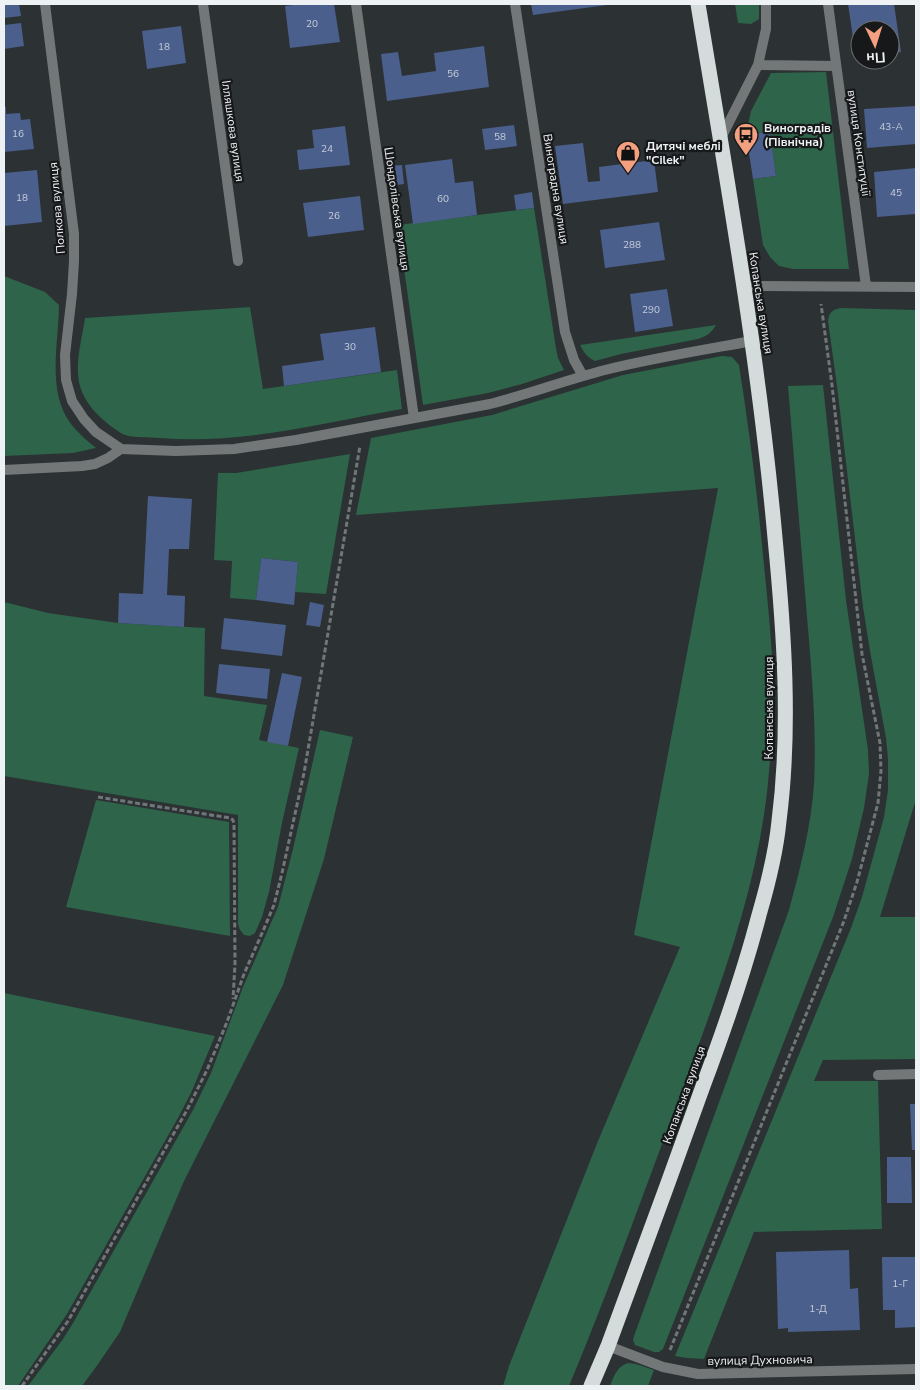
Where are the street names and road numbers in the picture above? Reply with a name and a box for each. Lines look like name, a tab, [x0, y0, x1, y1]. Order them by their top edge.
street label: Ілляшкова вулиця	[218, 79, 248, 183]
street label: вулиця Конституції	[844, 89, 875, 198]
street label: Виноградна вулиця	[539, 133, 573, 245]
street label: Шондолівська вулиця	[380, 146, 414, 272]
street label: Полкова вулиця	[45, 162, 69, 254]
street label: Копанська вулиця	[745, 251, 777, 355]
street label: Копанська вулиця	[761, 657, 777, 759]
street label: Копанська вулиця	[659, 1044, 709, 1146]
street label: вулиця Духновича	[707, 1351, 813, 1369]

